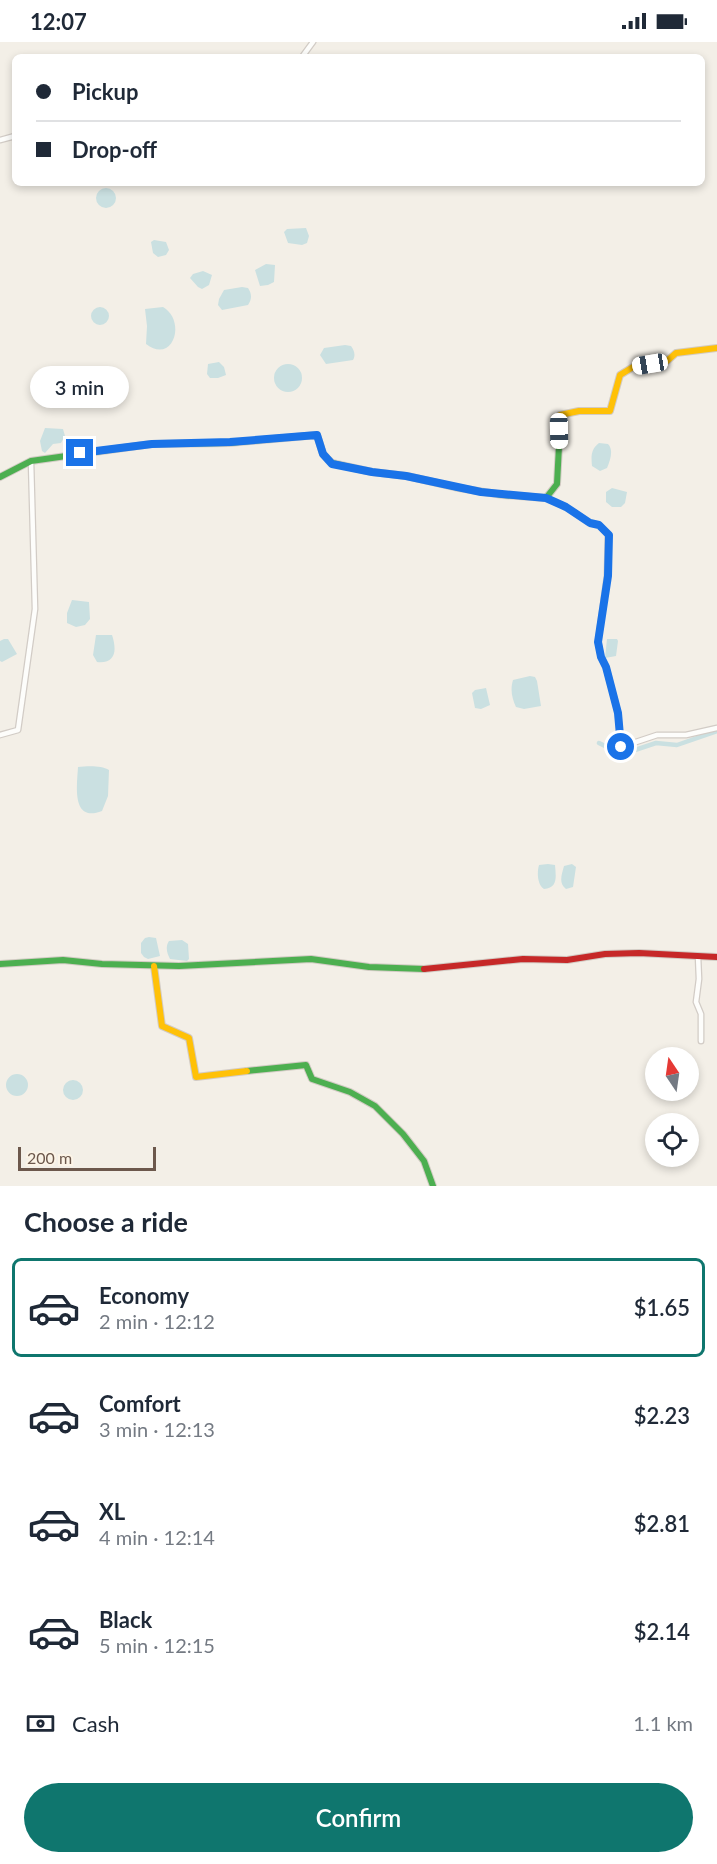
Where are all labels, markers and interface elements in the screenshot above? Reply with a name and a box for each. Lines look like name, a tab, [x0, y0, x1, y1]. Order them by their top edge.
text: 12:07	[30, 8, 87, 35]
text: Pickup	[72, 78, 138, 105]
text: Drop-off	[72, 136, 157, 163]
car	[631, 352, 669, 376]
callout: 3 min	[31, 366, 130, 408]
text: 3 min	[55, 375, 104, 399]
car	[550, 413, 568, 449]
route end	[66, 439, 93, 466]
route start	[607, 733, 634, 760]
north arrow	[645, 1047, 699, 1101]
map controls	[645, 1047, 699, 1167]
button: locate	[645, 1113, 699, 1167]
scale bar	[18, 1144, 156, 1172]
text: 200 m	[27, 1148, 72, 1167]
text: Choose a ride	[24, 1205, 188, 1238]
icon: car	[27, 1281, 81, 1335]
text: Economy	[99, 1282, 189, 1309]
text: $1.65	[634, 1294, 690, 1321]
text: 2 min · 12:12	[99, 1309, 215, 1333]
icon: car	[27, 1389, 81, 1443]
text: Comfort	[99, 1390, 181, 1417]
text: $2.23	[634, 1402, 690, 1429]
text: 3 min · 12:13	[99, 1417, 215, 1441]
icon: car	[27, 1497, 81, 1551]
text: XL	[99, 1498, 125, 1525]
text: $2.81	[634, 1510, 690, 1537]
text: 4 min · 12:14	[99, 1525, 215, 1549]
icon: car	[27, 1605, 81, 1659]
text: Black	[99, 1606, 152, 1633]
text: $2.14	[634, 1618, 690, 1645]
text: 5 min · 12:15	[99, 1633, 215, 1657]
icon: cash	[24, 1707, 57, 1740]
text: Cash	[72, 1710, 119, 1737]
text: 1.1 km	[633, 1711, 693, 1735]
button: Confirm	[24, 1783, 693, 1852]

